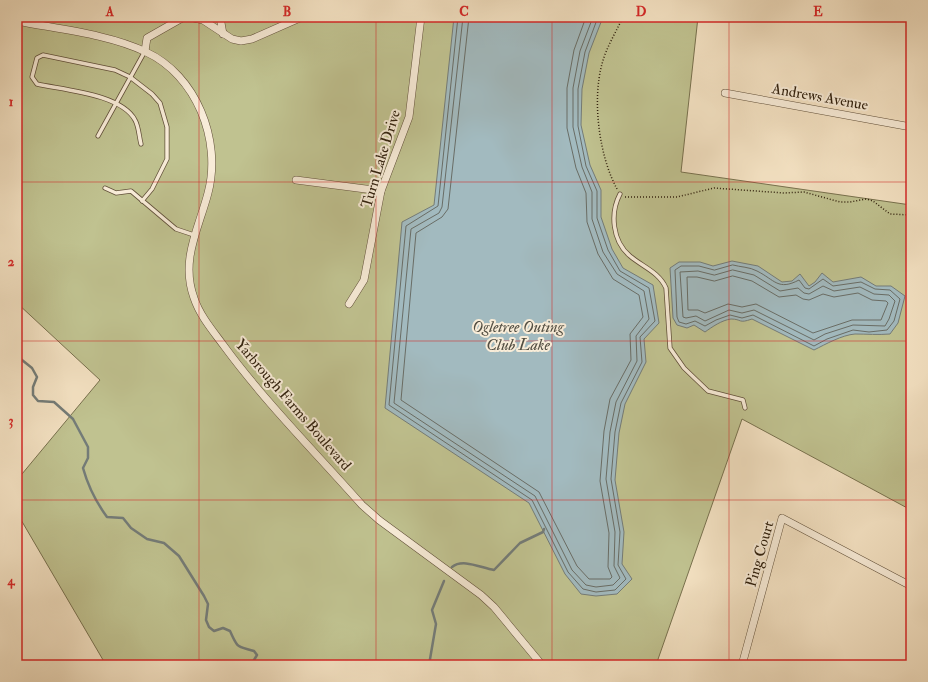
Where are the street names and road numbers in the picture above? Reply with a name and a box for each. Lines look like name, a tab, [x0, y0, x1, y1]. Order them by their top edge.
street label: Andrews Avenue	[769, 79, 870, 115]
street label: Turn Lake Drive	[357, 108, 405, 210]
street label: Yarbrough Farms Boulevard	[231, 335, 356, 475]
street label: Ping Court	[742, 519, 778, 589]

